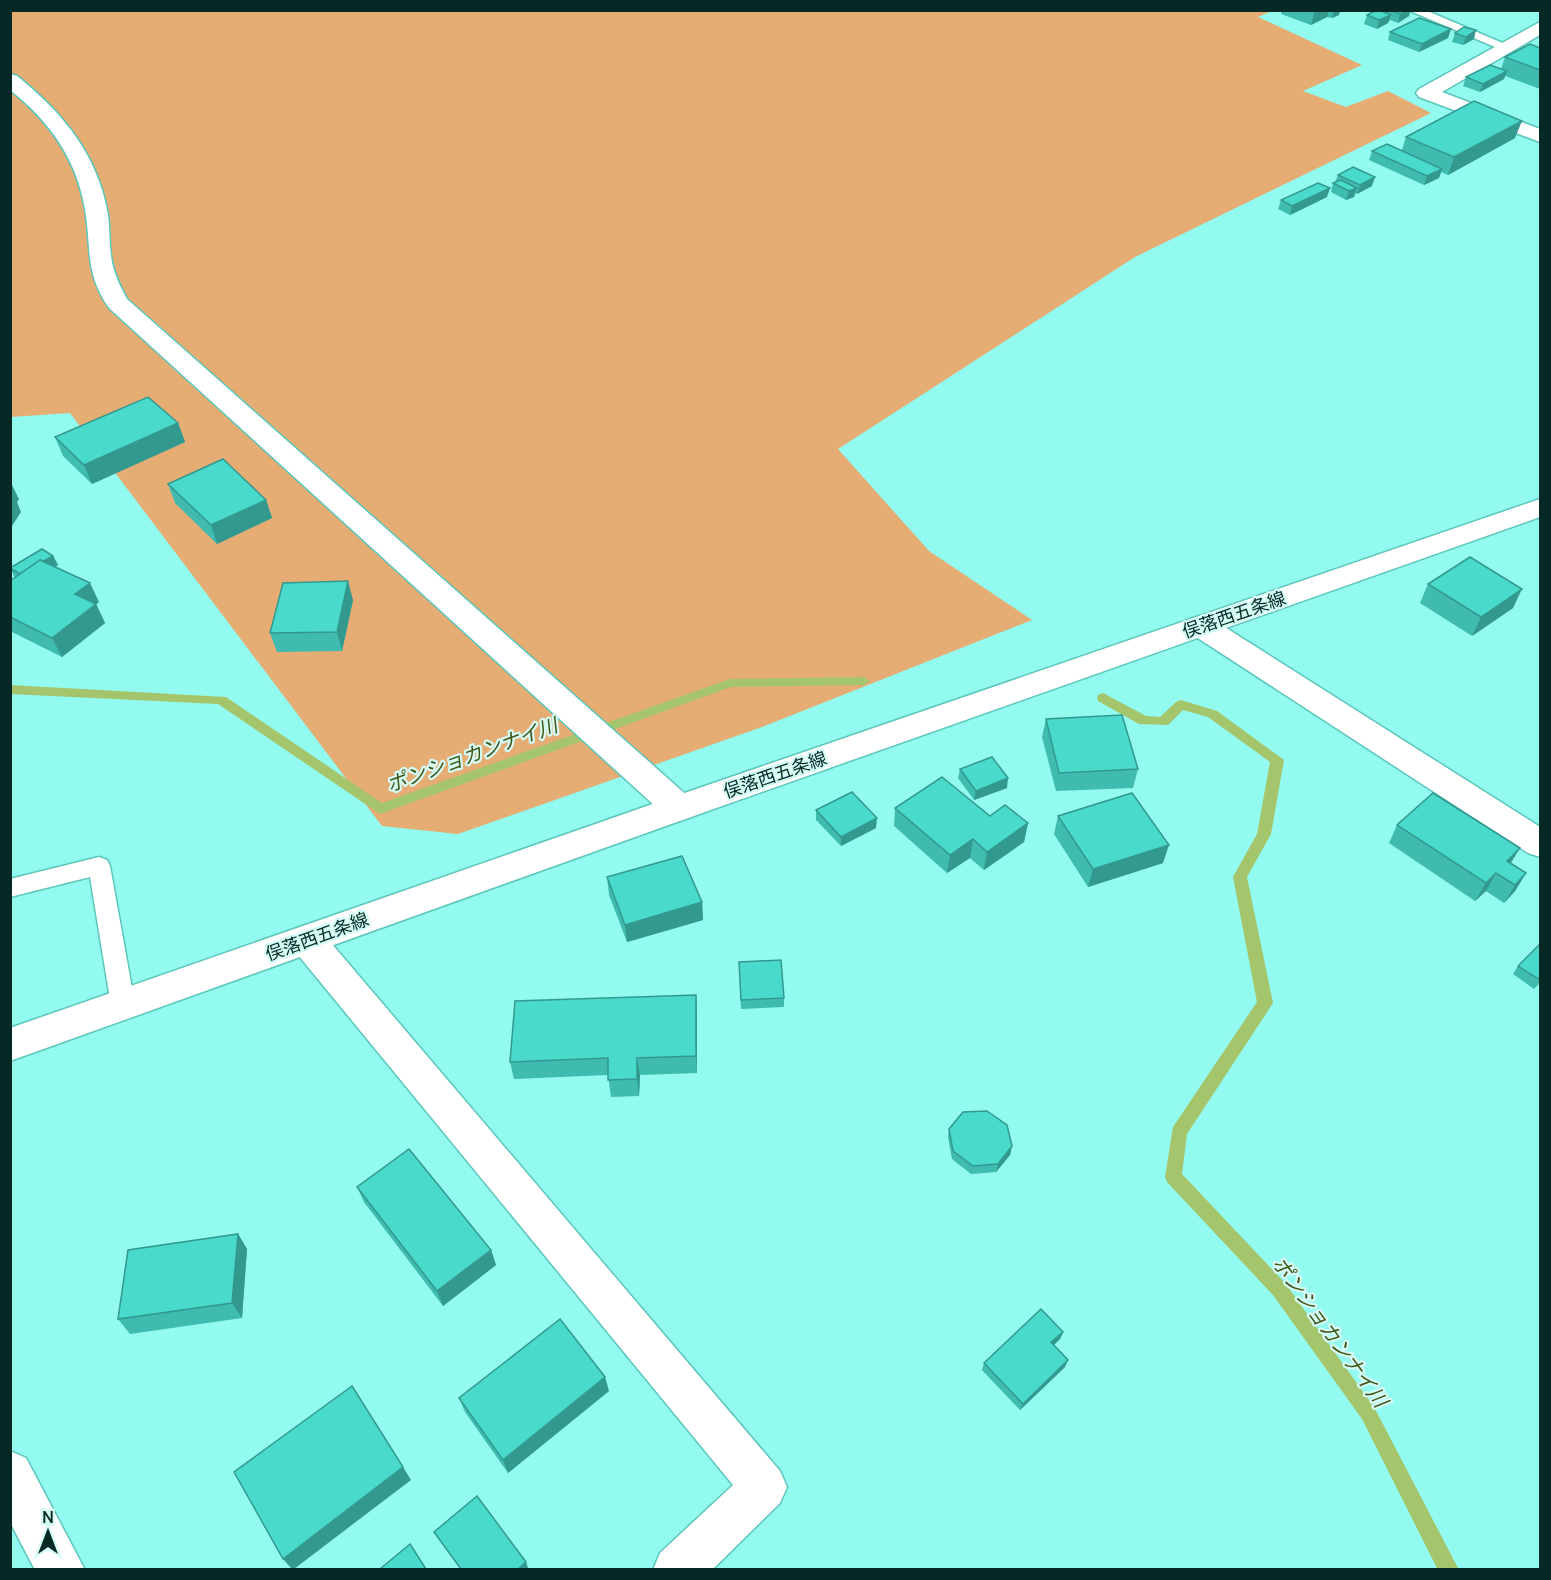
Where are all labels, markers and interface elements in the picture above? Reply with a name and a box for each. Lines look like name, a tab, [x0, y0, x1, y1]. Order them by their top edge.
street label: 俣落西五条線	[1179, 585, 1289, 643]
water label: ポンショカンナイ川	[383, 710, 563, 798]
street label: 俣落西五条線	[720, 745, 830, 803]
street label: 俣落西五条線	[262, 906, 372, 966]
water label: ポンショカンナイ川	[1267, 1251, 1395, 1414]
north arrow	[18, 1502, 78, 1562]
text: N	[42, 1506, 54, 1528]

